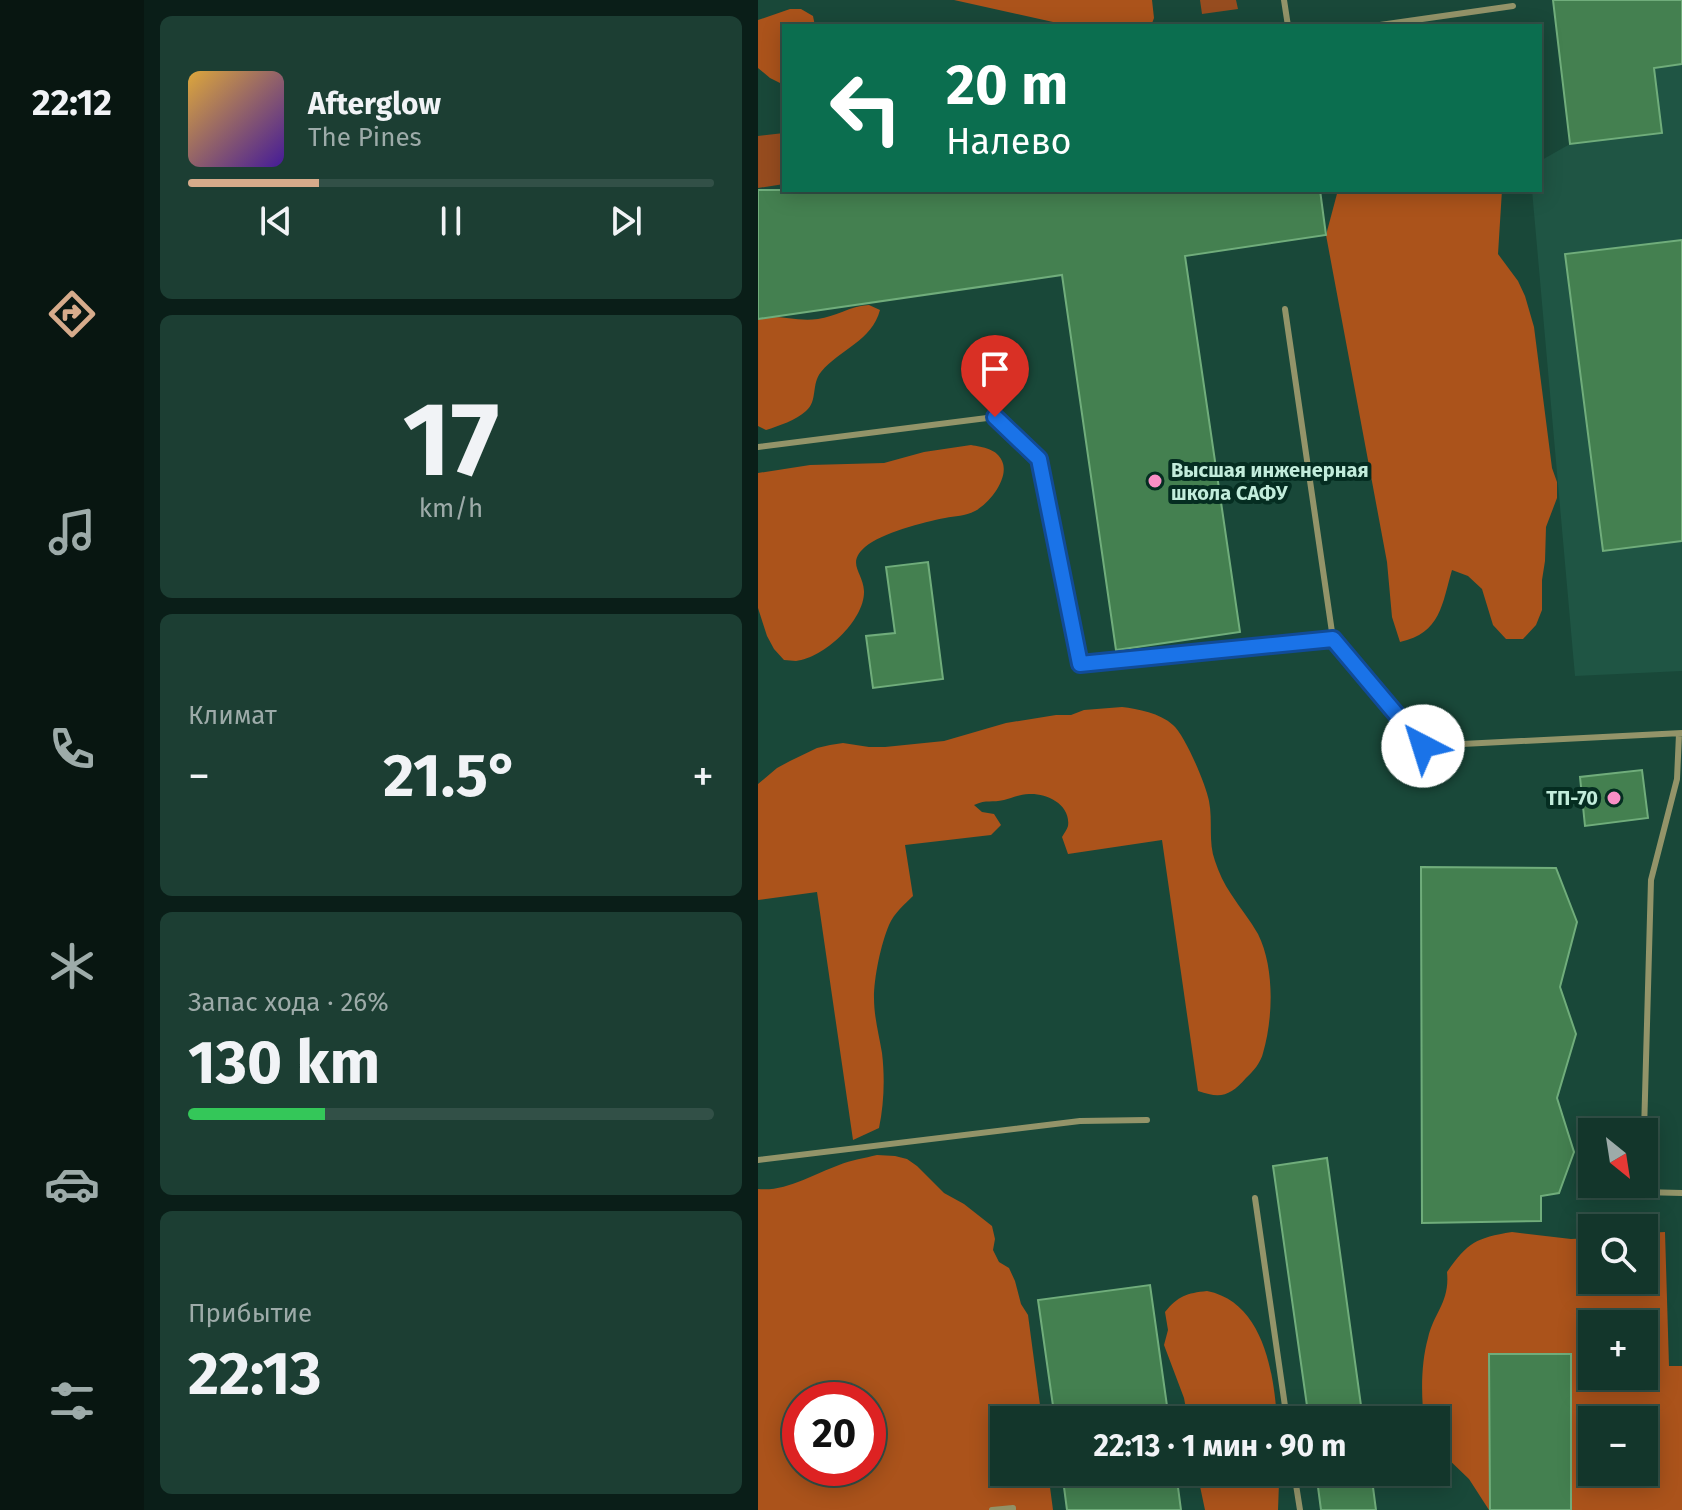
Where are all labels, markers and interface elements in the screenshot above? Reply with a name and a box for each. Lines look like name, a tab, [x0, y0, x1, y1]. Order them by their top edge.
text: 20 m	[946, 52, 1068, 119]
icon: left	[814, 56, 918, 160]
text: 22:12	[32, 81, 112, 125]
text: Afterglow	[308, 86, 441, 122]
text: Налево	[946, 120, 1072, 164]
text: The Pines	[308, 122, 422, 153]
icon: previous	[254, 199, 298, 243]
icon: pause	[429, 199, 473, 243]
icon: next	[604, 199, 648, 243]
icon: directions	[44, 286, 100, 342]
pin	[961, 335, 1029, 417]
icon: arrive	[973, 347, 1017, 391]
text: 17	[403, 378, 499, 503]
place label: Высшая инженерная школа САФУ	[1171, 458, 1369, 505]
marker: Высшая инженерная школа САФУ	[1146, 472, 1164, 490]
text: km/h	[419, 493, 483, 524]
icon: music	[44, 504, 100, 560]
text: Климат	[188, 700, 277, 731]
position arrow	[1381, 704, 1465, 788]
icon: phone	[44, 721, 100, 777]
text: 21.5°	[383, 740, 519, 812]
text: −	[188, 750, 210, 803]
text: +	[692, 750, 714, 803]
place label: ТП-70	[1546, 786, 1598, 810]
marker: ТП-70	[1605, 789, 1623, 807]
icon: climate	[44, 938, 100, 994]
text: Запас хода · 26%	[188, 987, 389, 1018]
text: 130 km	[188, 1027, 380, 1099]
north arrow	[1578, 1118, 1658, 1198]
map controls	[1578, 1118, 1658, 1486]
icon: car	[44, 1156, 100, 1212]
button: search	[1578, 1214, 1658, 1294]
text: Прибытие	[188, 1298, 312, 1329]
button: +	[1578, 1310, 1658, 1390]
text: 22:13	[188, 1338, 321, 1410]
icon: filters	[44, 1373, 100, 1429]
speed limit sign: 20	[782, 1382, 886, 1486]
button: −	[1578, 1406, 1658, 1486]
text: 22:13 · 1 мин · 90 m	[1094, 1428, 1346, 1464]

